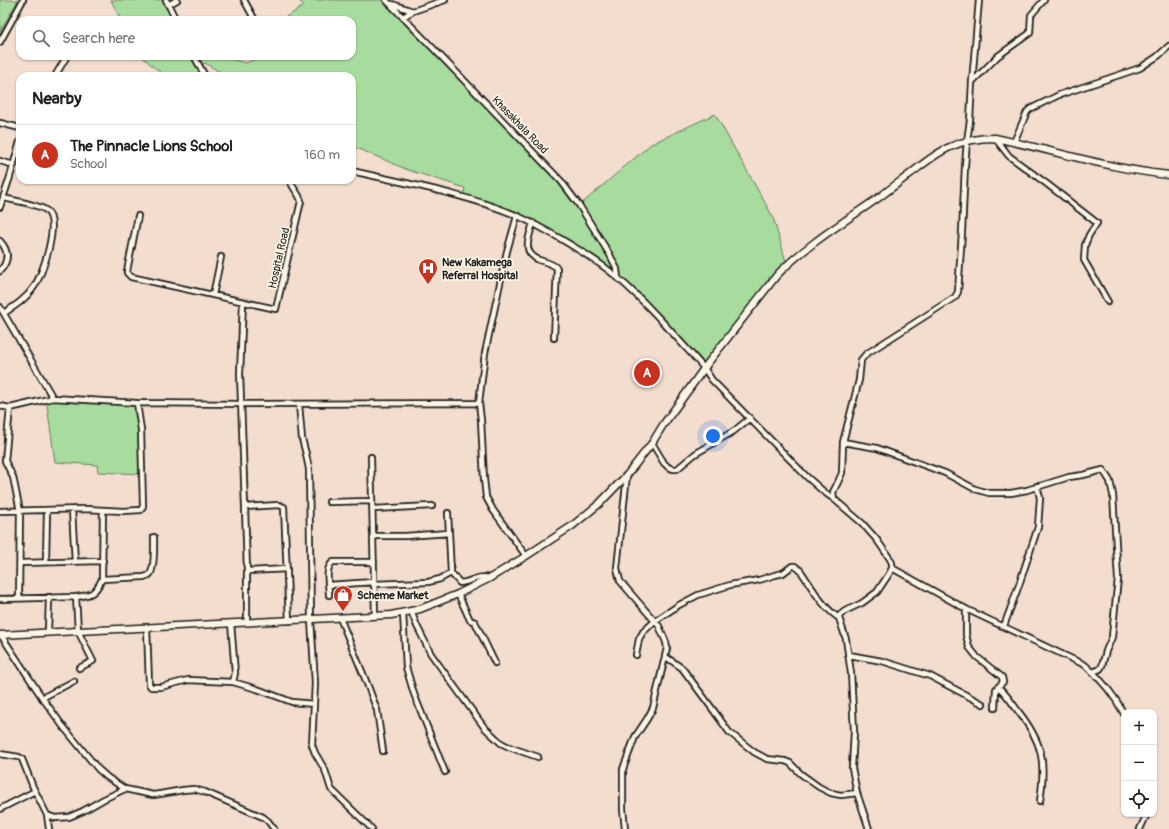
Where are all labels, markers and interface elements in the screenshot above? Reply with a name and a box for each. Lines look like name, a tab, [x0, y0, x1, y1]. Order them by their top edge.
search box	[16, 16, 356, 60]
icon: search	[30, 27, 52, 49]
text: Search here	[62, 29, 135, 48]
text: Nearby	[32, 88, 81, 109]
street label: Khasakhala Road	[489, 94, 551, 156]
text: The Pinnacle Lions School	[70, 137, 233, 156]
text: A	[41, 147, 49, 163]
text: 160 m	[304, 147, 340, 163]
text: School	[70, 156, 107, 172]
street label: Hospital Road	[266, 226, 292, 290]
place label: New Kakamega Referral Hospital	[442, 256, 518, 282]
hospital icon: New Kakamega Referral Hospital	[417, 257, 439, 285]
pin: A	[634, 358, 660, 388]
your location	[703, 426, 723, 446]
shop icon: Scheme Market	[332, 584, 354, 612]
place label: Scheme Market	[357, 589, 429, 602]
map controls	[1121, 709, 1157, 817]
button: +	[1121, 709, 1157, 745]
button: −	[1121, 745, 1157, 781]
button: locate	[1121, 781, 1157, 817]

